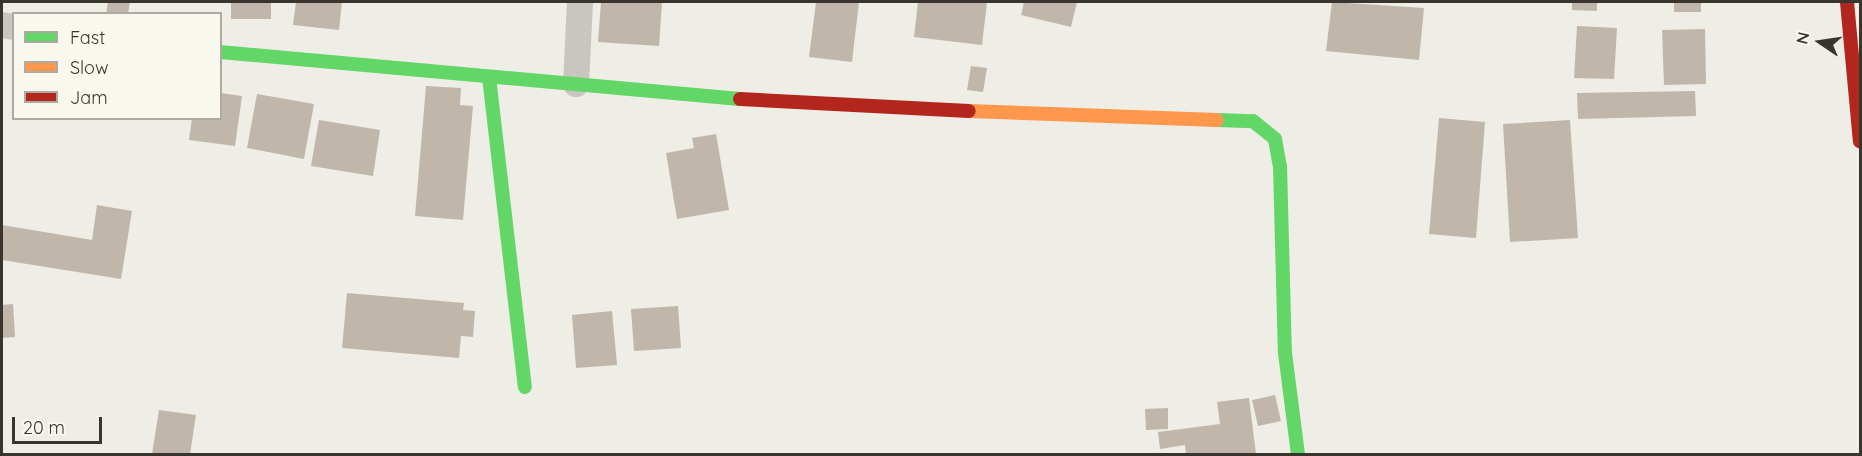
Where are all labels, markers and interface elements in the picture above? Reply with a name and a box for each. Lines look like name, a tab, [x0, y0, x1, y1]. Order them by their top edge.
legend	[12, 12, 222, 120]
north arrow	[1790, 12, 1850, 72]
text: Fast	[70, 26, 105, 49]
text: N	[1791, 30, 1814, 46]
text: Slow	[70, 56, 108, 79]
text: Jam	[70, 86, 108, 109]
scale bar	[15, 405, 105, 443]
text: 20 m	[23, 416, 65, 439]

